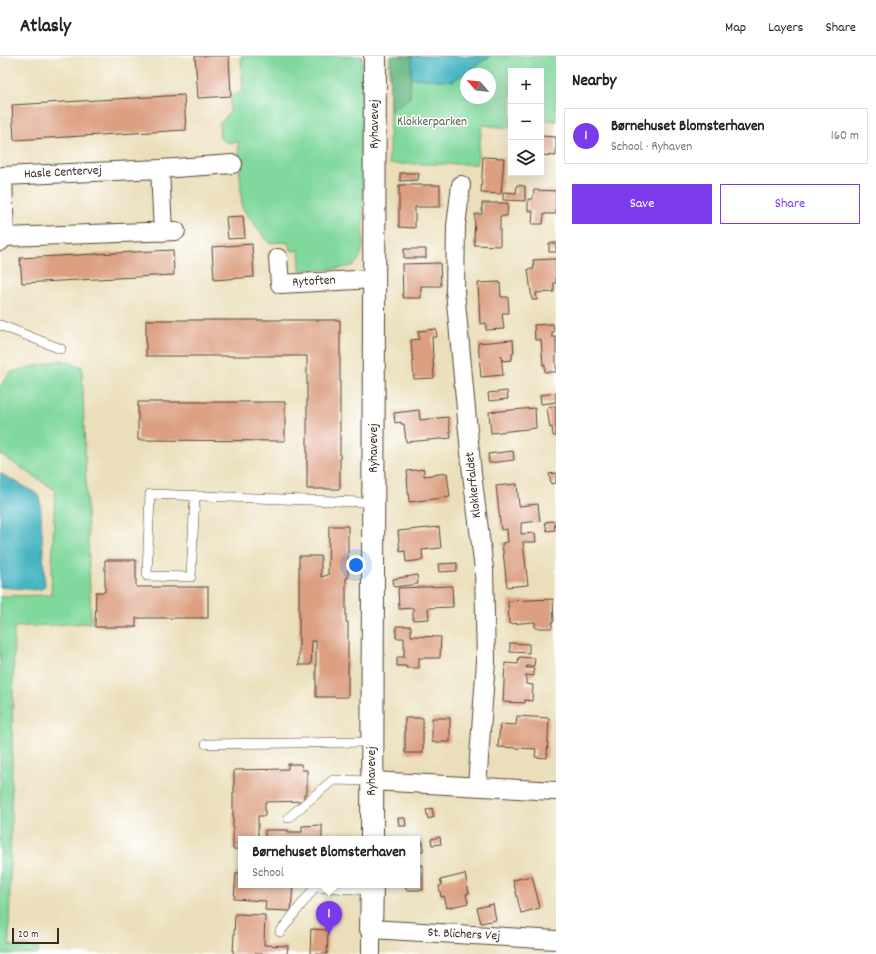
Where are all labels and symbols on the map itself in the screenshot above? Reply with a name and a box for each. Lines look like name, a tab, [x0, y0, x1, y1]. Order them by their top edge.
north arrow	[460, 68, 496, 104]
street label: Ryhavevej	[366, 99, 385, 149]
park label: Klokkerparken	[397, 113, 467, 132]
street label: Hasle Centervej	[24, 161, 102, 185]
street label: Rytoften	[292, 271, 336, 293]
street label: Ryhavevej	[365, 423, 384, 473]
street label: Klokkerfaldet	[461, 451, 487, 519]
your location	[346, 555, 366, 575]
street label: Ryhavevej	[363, 746, 382, 796]
pin: 1	[316, 901, 342, 934]
street label: St. Blichers Vej	[427, 924, 501, 946]
scale bar	[12, 926, 59, 945]

